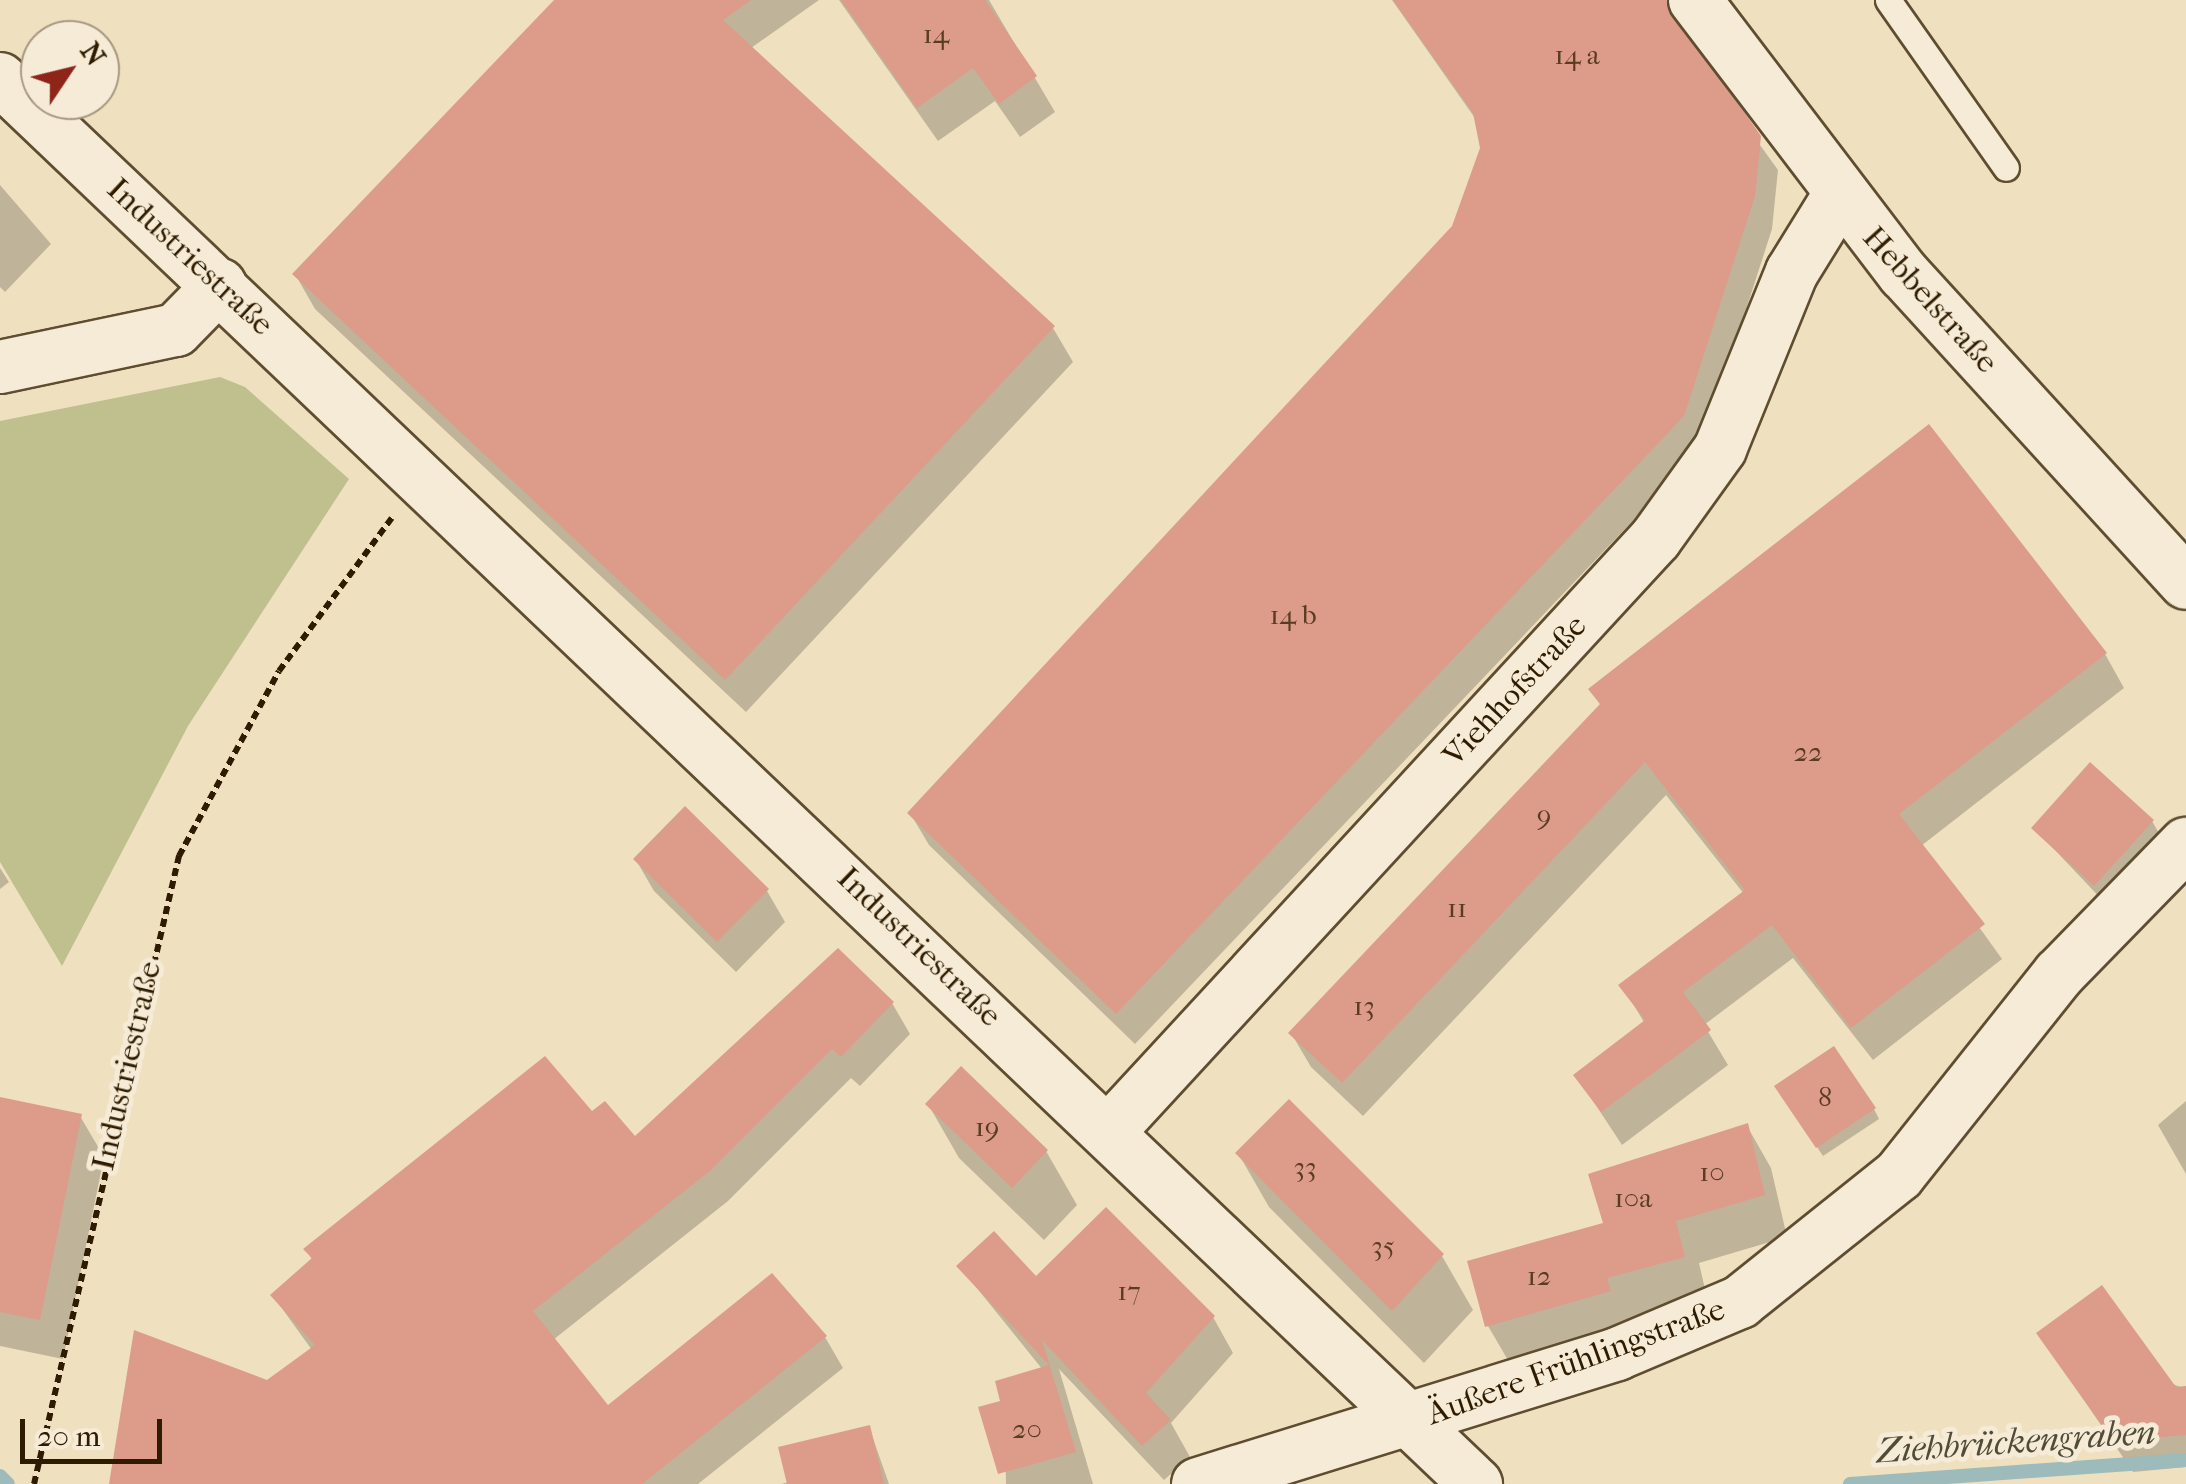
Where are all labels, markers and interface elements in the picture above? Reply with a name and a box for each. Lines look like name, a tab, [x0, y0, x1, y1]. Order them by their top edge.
house number: 14	[923, 17, 949, 51]
north arrow	[20, 20, 120, 120]
text: N	[74, 35, 113, 72]
house number: 14 a	[1554, 38, 1600, 72]
street label: Industriestraße	[99, 170, 281, 344]
street label: Hebbelstraße	[1854, 219, 2006, 381]
house number: 14 b	[1269, 598, 1317, 632]
street label: Viehhofstraße	[1435, 607, 1595, 775]
house number: 22	[1794, 735, 1822, 769]
house number: 9	[1537, 798, 1551, 832]
street label: Industriestraße	[829, 859, 1009, 1035]
house number: 11	[1447, 891, 1467, 925]
street label: Industriestraße	[84, 958, 170, 1174]
house number: 13	[1353, 989, 1375, 1023]
house number: 8	[1818, 1080, 1832, 1114]
house number: 19	[975, 1110, 999, 1144]
house number: 33	[1294, 1150, 1316, 1184]
house number: 10	[1699, 1155, 1725, 1189]
house number: 10a	[1614, 1181, 1652, 1215]
house number: 35	[1371, 1229, 1395, 1263]
house number: 12	[1527, 1259, 1551, 1293]
house number: 17	[1117, 1274, 1141, 1308]
street label: Äußere Frühlingstraße	[1422, 1290, 1730, 1434]
scale bar	[25, 1399, 168, 1461]
water label: Ziehbrückengraben	[1875, 1411, 2157, 1473]
house number: 20	[1012, 1412, 1042, 1446]
text: 20 m	[37, 1419, 100, 1454]

